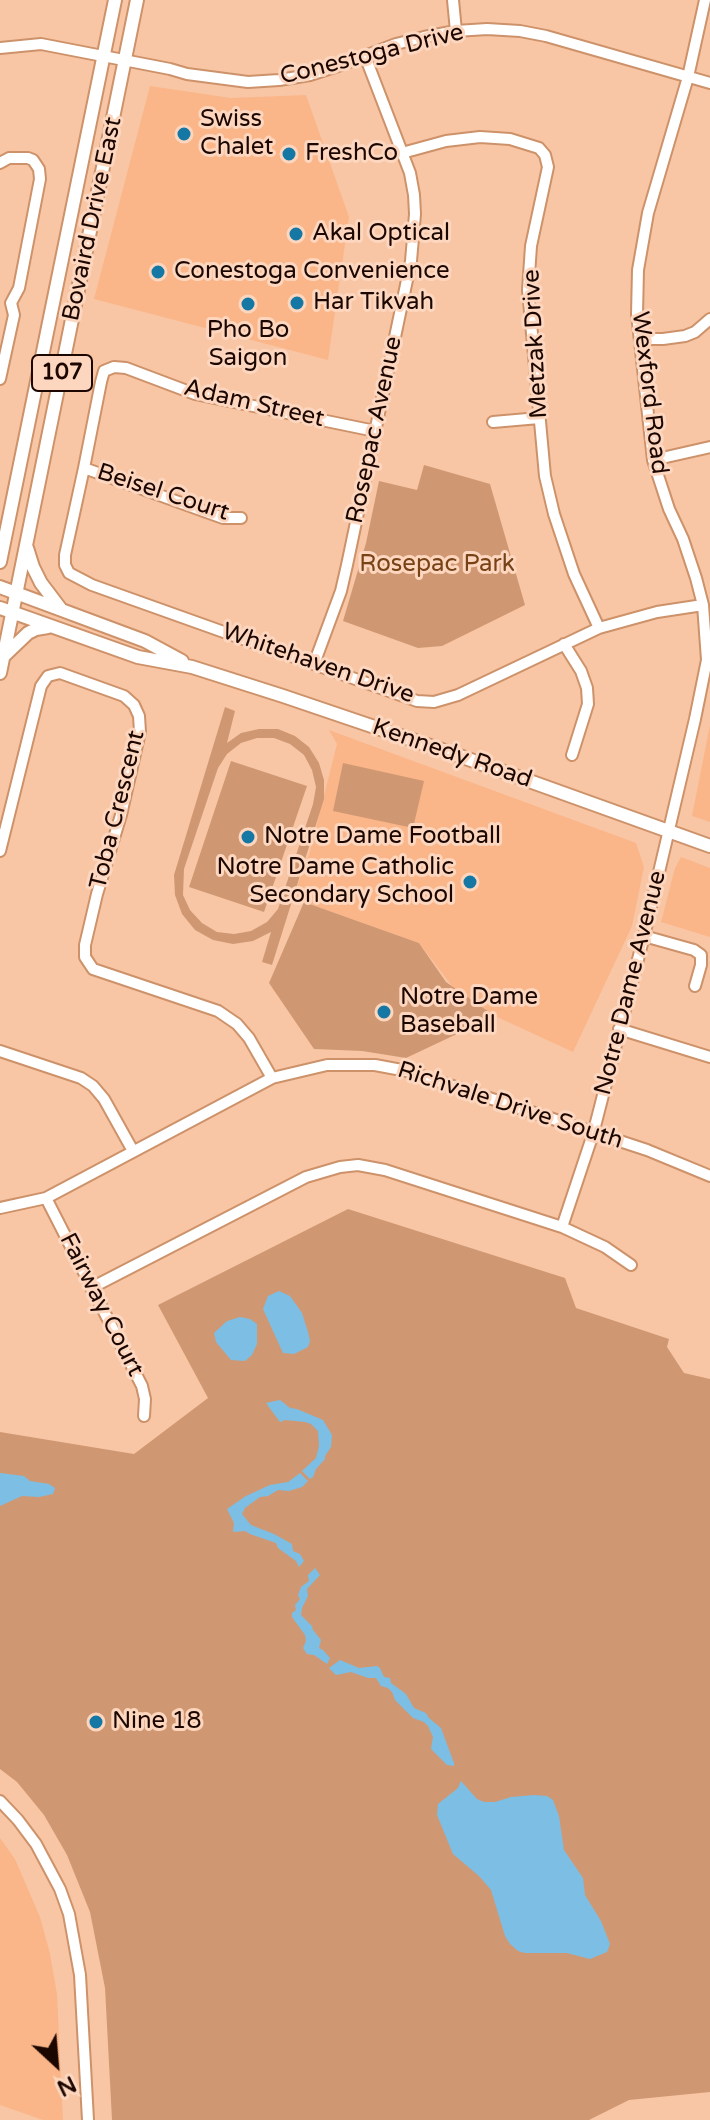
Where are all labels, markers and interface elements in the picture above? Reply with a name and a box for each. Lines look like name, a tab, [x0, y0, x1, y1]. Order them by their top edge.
street label: Conestoga Drive	[277, 18, 467, 92]
place label: Swiss Chalet	[200, 106, 274, 162]
street label: Bovaird Drive East	[57, 114, 129, 324]
marker: Swiss Chalet	[175, 125, 193, 143]
place label: FreshCo	[305, 140, 398, 168]
marker: FreshCo	[280, 145, 298, 163]
place label: Akal Optical	[312, 220, 450, 248]
marker: Akal Optical	[287, 225, 305, 243]
place label: Conestoga Convenience	[174, 258, 449, 286]
marker: Conestoga Convenience	[149, 263, 167, 281]
street label: Metzak Drive	[518, 269, 554, 419]
place label: Har Tikvah	[313, 289, 434, 317]
marker: Har Tikvah	[288, 294, 306, 312]
marker: Pho Bo Saigon	[239, 295, 257, 313]
street label: Wexford Road	[625, 310, 673, 476]
place label: Pho Bo Saigon	[207, 317, 289, 373]
street label: Rosepac Avenue	[341, 334, 409, 526]
road number: 107	[32, 355, 92, 391]
street label: Adam Street	[181, 374, 327, 434]
street label: Beisel Court	[93, 458, 233, 528]
park label: Rosepac Park	[359, 551, 515, 579]
street label: Whitehaven Drive	[218, 618, 418, 710]
street label: Kennedy Road	[368, 713, 536, 795]
street label: Toba Crescent	[84, 728, 152, 892]
place label: Notre Dame Football	[264, 823, 501, 851]
marker: Notre Dame Football	[239, 828, 257, 846]
place label: Notre Dame Catholic Secondary School	[217, 854, 454, 910]
street label: Notre Dame Avenue	[589, 868, 673, 1098]
marker: Notre Dame Catholic Secondary School	[461, 873, 479, 891]
place label: Notre Dame Baseball	[400, 984, 538, 1040]
marker: Notre Dame Baseball	[375, 1003, 393, 1021]
street label: Richvale Drive South	[394, 1056, 626, 1156]
street label: Fairway Court	[53, 1229, 149, 1381]
place label: Nine 18	[112, 1708, 202, 1736]
marker: Nine 18	[87, 1713, 105, 1731]
north arrow	[16, 2024, 96, 2104]
text: N	[53, 2070, 80, 2101]

